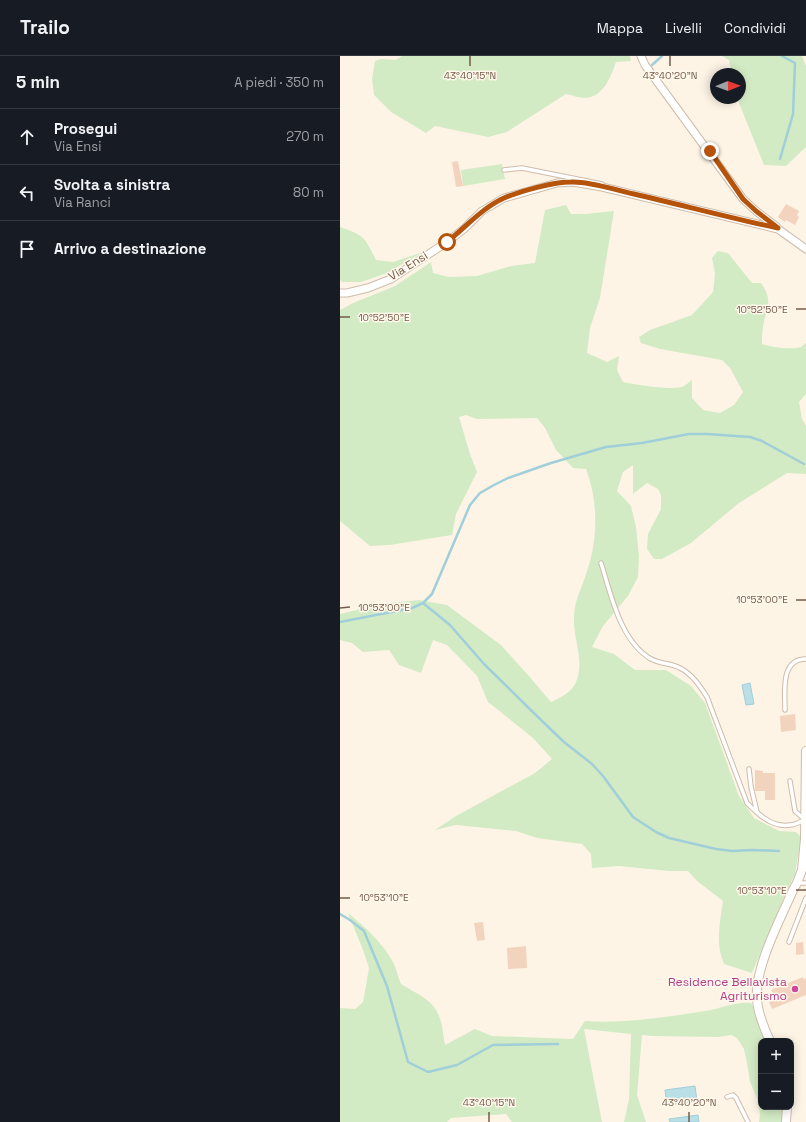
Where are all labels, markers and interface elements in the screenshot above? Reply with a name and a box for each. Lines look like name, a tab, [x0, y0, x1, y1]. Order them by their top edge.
text: Trailo	[20, 15, 70, 40]
text: Mappa	[597, 19, 643, 37]
text: Livelli	[665, 19, 702, 37]
text: Condividi	[724, 19, 786, 37]
north arrow	[710, 68, 746, 104]
text: 43°40'15"N	[444, 69, 496, 82]
text: 43°40'20"N	[643, 69, 697, 82]
text: 5 min	[16, 71, 60, 93]
text: A piedi · 350 m	[234, 74, 324, 91]
text: Prosegui	[54, 119, 117, 138]
icon: ahead	[16, 126, 38, 148]
text: 270 m	[286, 128, 324, 145]
text: Via Ensi	[54, 138, 101, 155]
route end	[701, 142, 719, 160]
text: Svolta a sinistra	[54, 175, 170, 194]
icon: left	[16, 182, 38, 204]
text: 80 m	[293, 184, 324, 201]
text: Via Ranci	[54, 194, 111, 211]
route start	[438, 233, 456, 251]
icon: arrive	[16, 238, 38, 260]
text: Arrivo a destinazione	[54, 239, 206, 258]
street label: Via Ensi	[385, 248, 431, 284]
text: 10°52'50"E	[736, 303, 788, 316]
text: 10°52'50"E	[358, 311, 410, 324]
text: 10°53'00"E	[736, 593, 788, 606]
text: 10°53'00"E	[358, 601, 410, 614]
text: 10°53'10"E	[737, 884, 787, 897]
text: 10°53'10"E	[359, 891, 409, 904]
place label: Residence Bellavista Agriturismo	[668, 974, 787, 1004]
marker: Residence Bellavista Agriturismo	[790, 984, 800, 994]
map controls	[758, 1038, 794, 1110]
button: +	[758, 1038, 794, 1074]
button: −	[758, 1074, 794, 1110]
text: 43°40'15"N	[463, 1096, 515, 1109]
text: 43°40'20"N	[662, 1096, 716, 1109]

